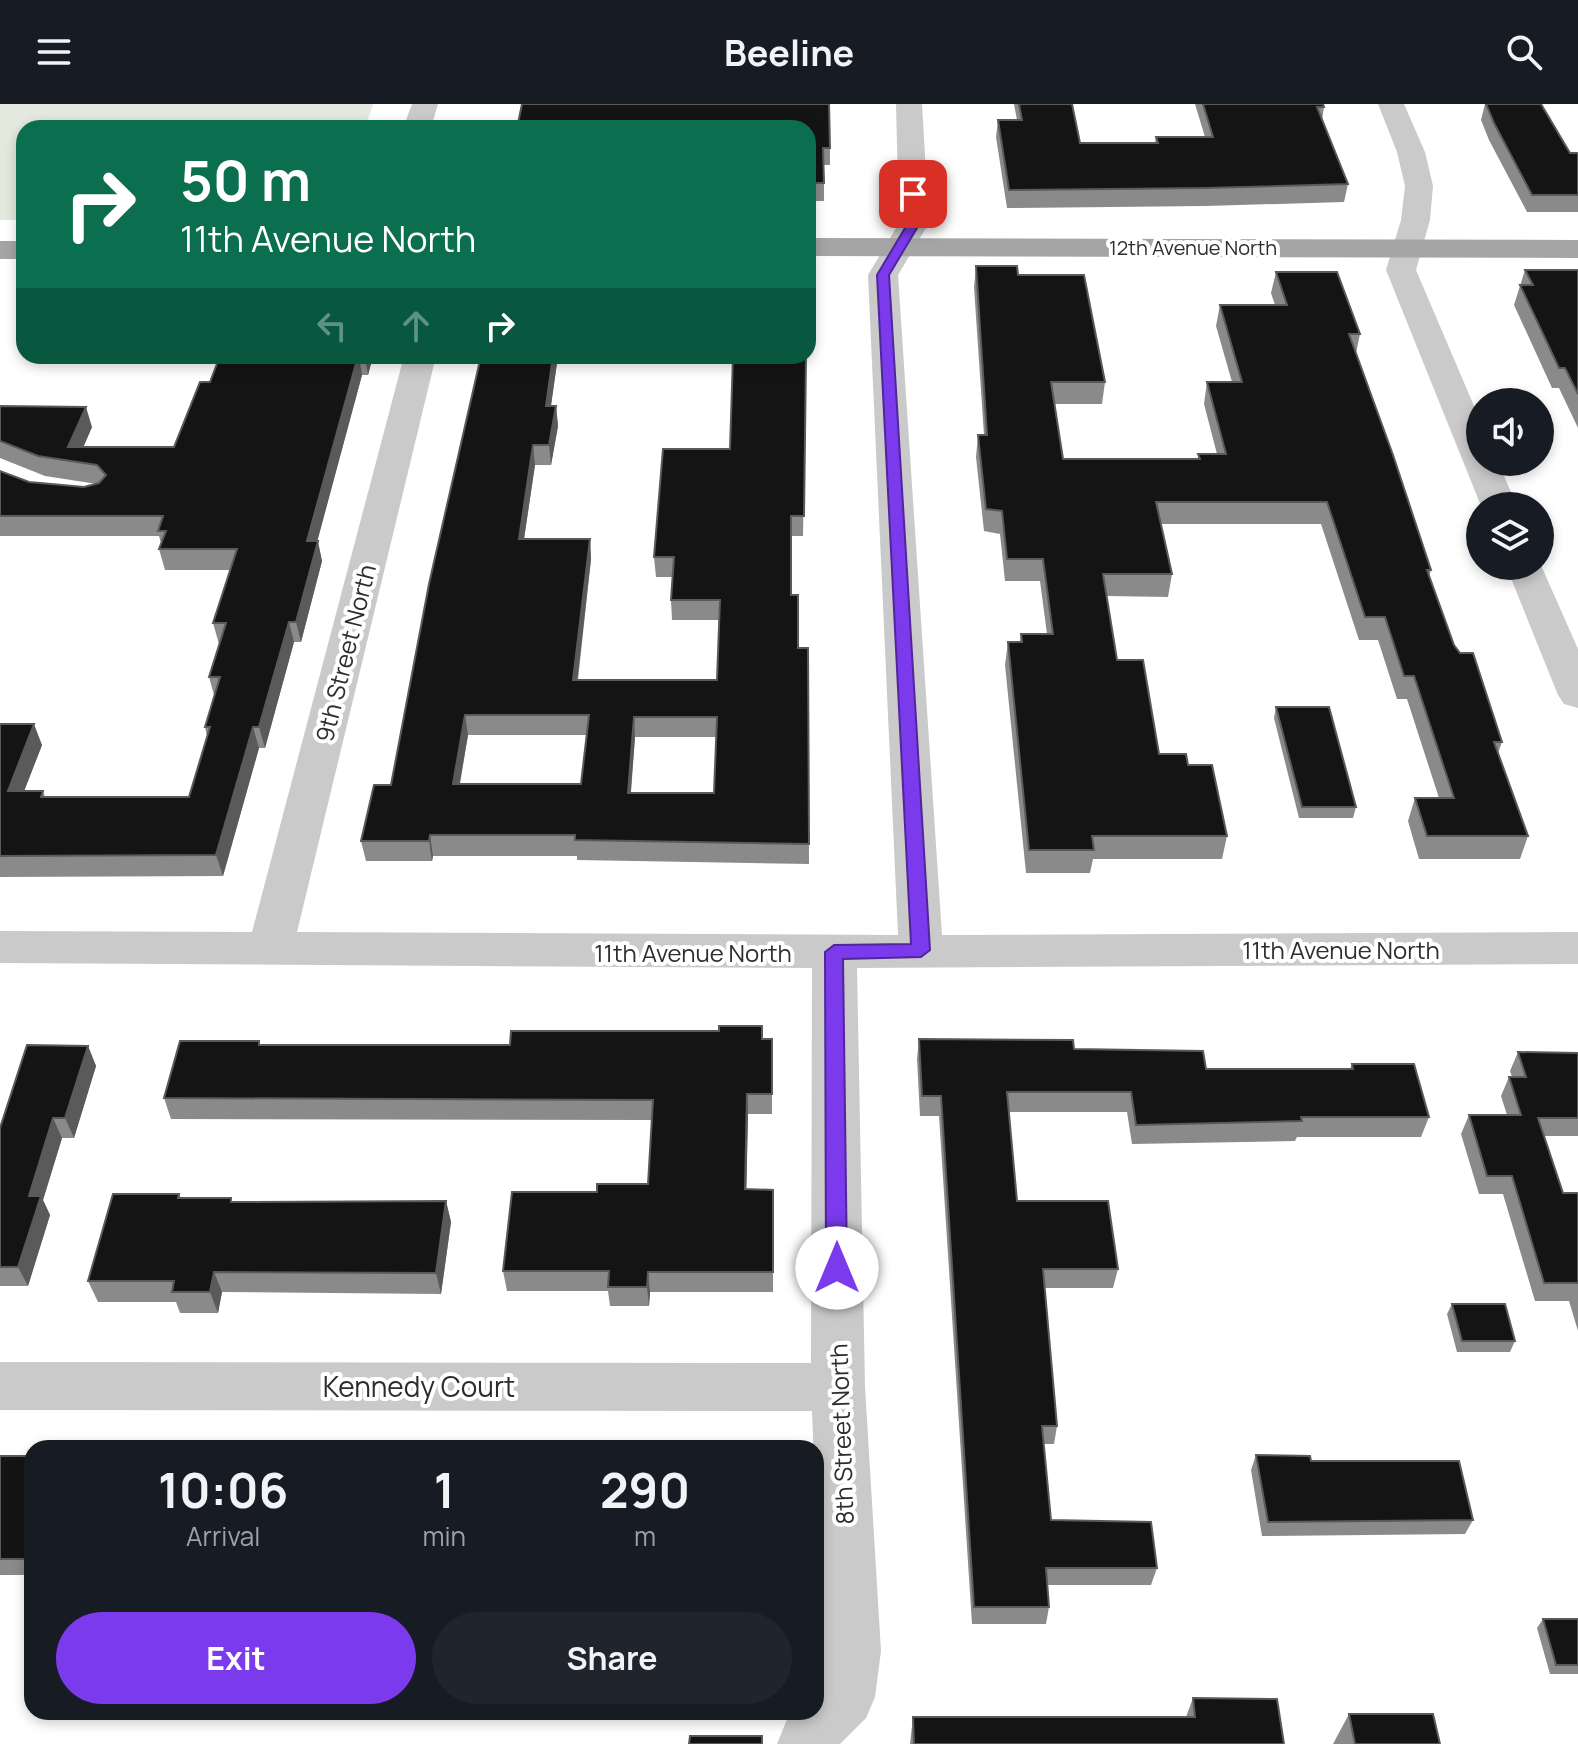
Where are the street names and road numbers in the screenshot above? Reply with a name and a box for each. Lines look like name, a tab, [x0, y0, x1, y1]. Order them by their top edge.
street label: 12th Avenue North	[1109, 234, 1277, 261]
street label: 9th Street North	[307, 561, 383, 745]
street label: 11th Avenue North	[1242, 933, 1440, 966]
street label: 11th Avenue North	[594, 936, 792, 969]
street label: 8th Street North	[821, 1343, 861, 1525]
street label: Kennedy Court	[323, 1367, 515, 1405]

